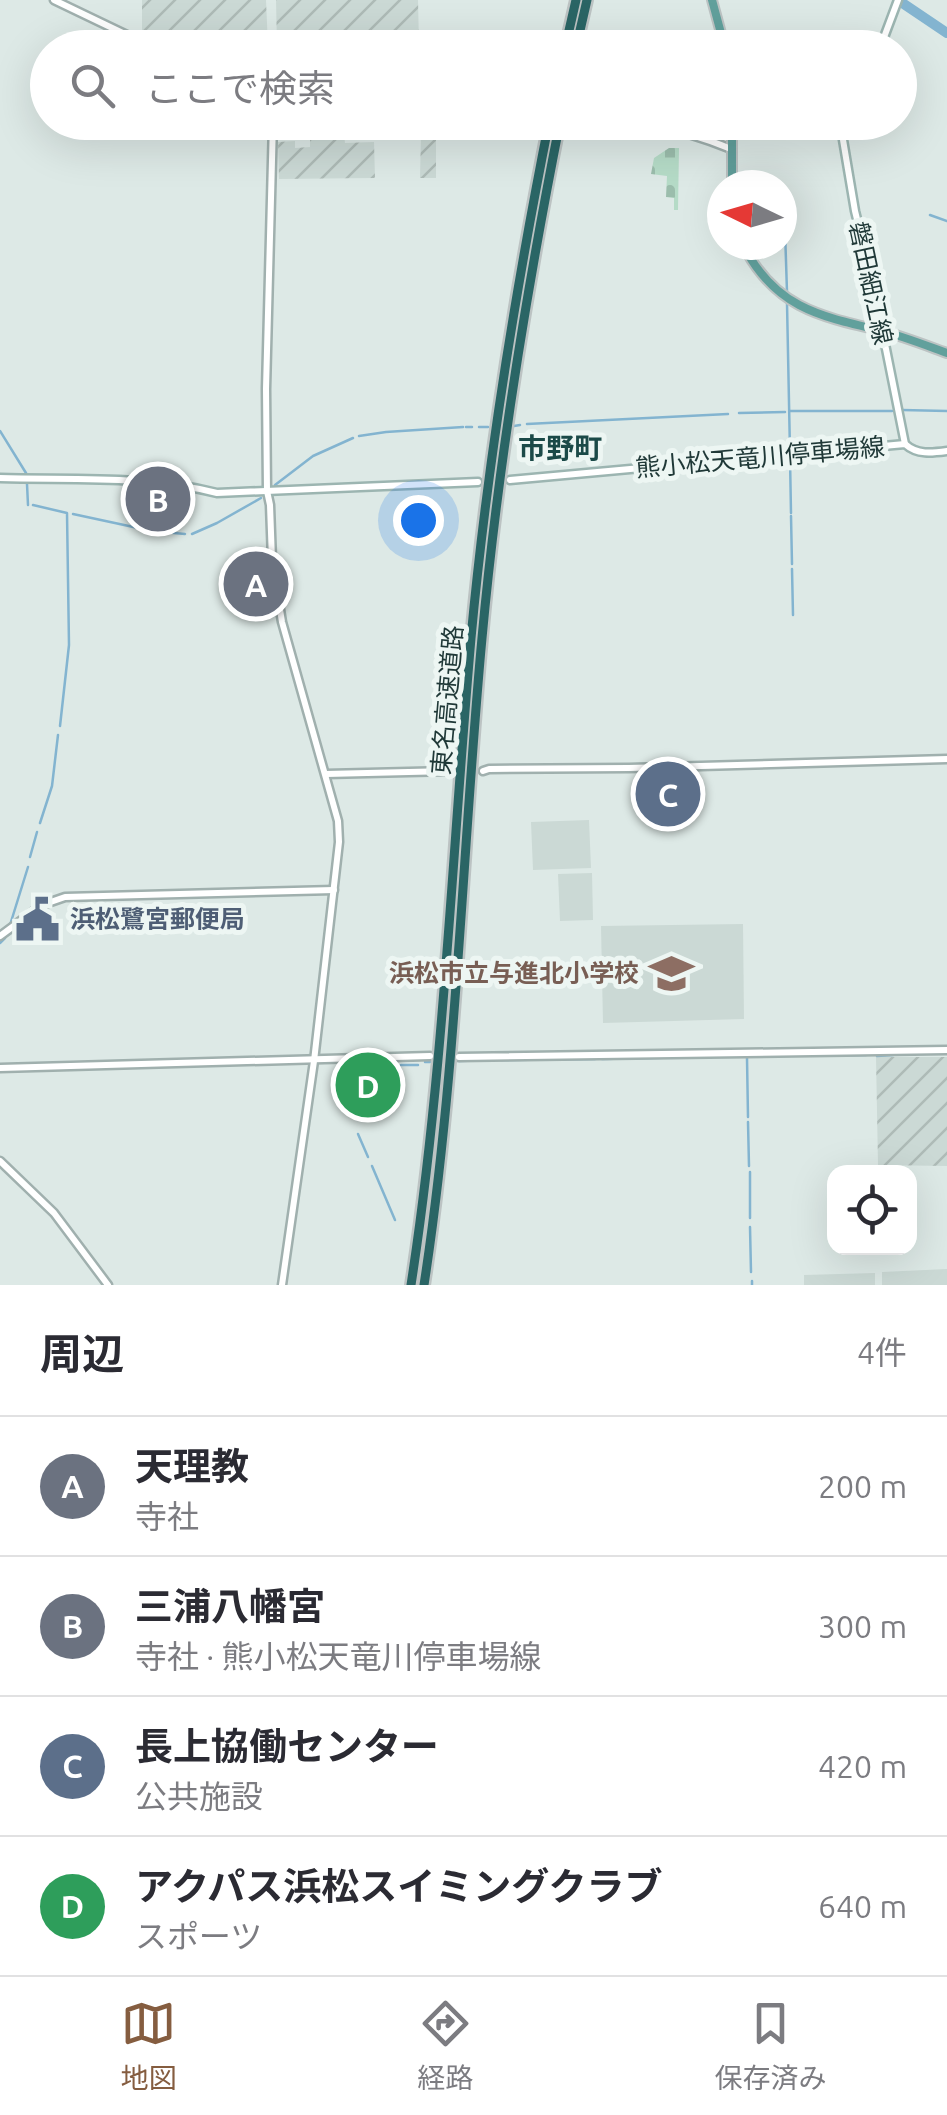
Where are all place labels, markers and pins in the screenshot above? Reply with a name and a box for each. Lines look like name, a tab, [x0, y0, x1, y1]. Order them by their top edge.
pin: B	[126, 462, 190, 536]
pin: A	[224, 546, 288, 622]
pin: C	[636, 756, 700, 832]
public building icon: 浜松鷺宮郵便局	[13, 895, 61, 943]
place label: 浜松鷺宮郵便局	[70, 905, 245, 933]
school or university icon: 浜松市立与進北小学校	[648, 949, 696, 997]
place label: 浜松市立与進北小学校	[389, 959, 639, 987]
pin: D	[336, 1048, 400, 1122]

